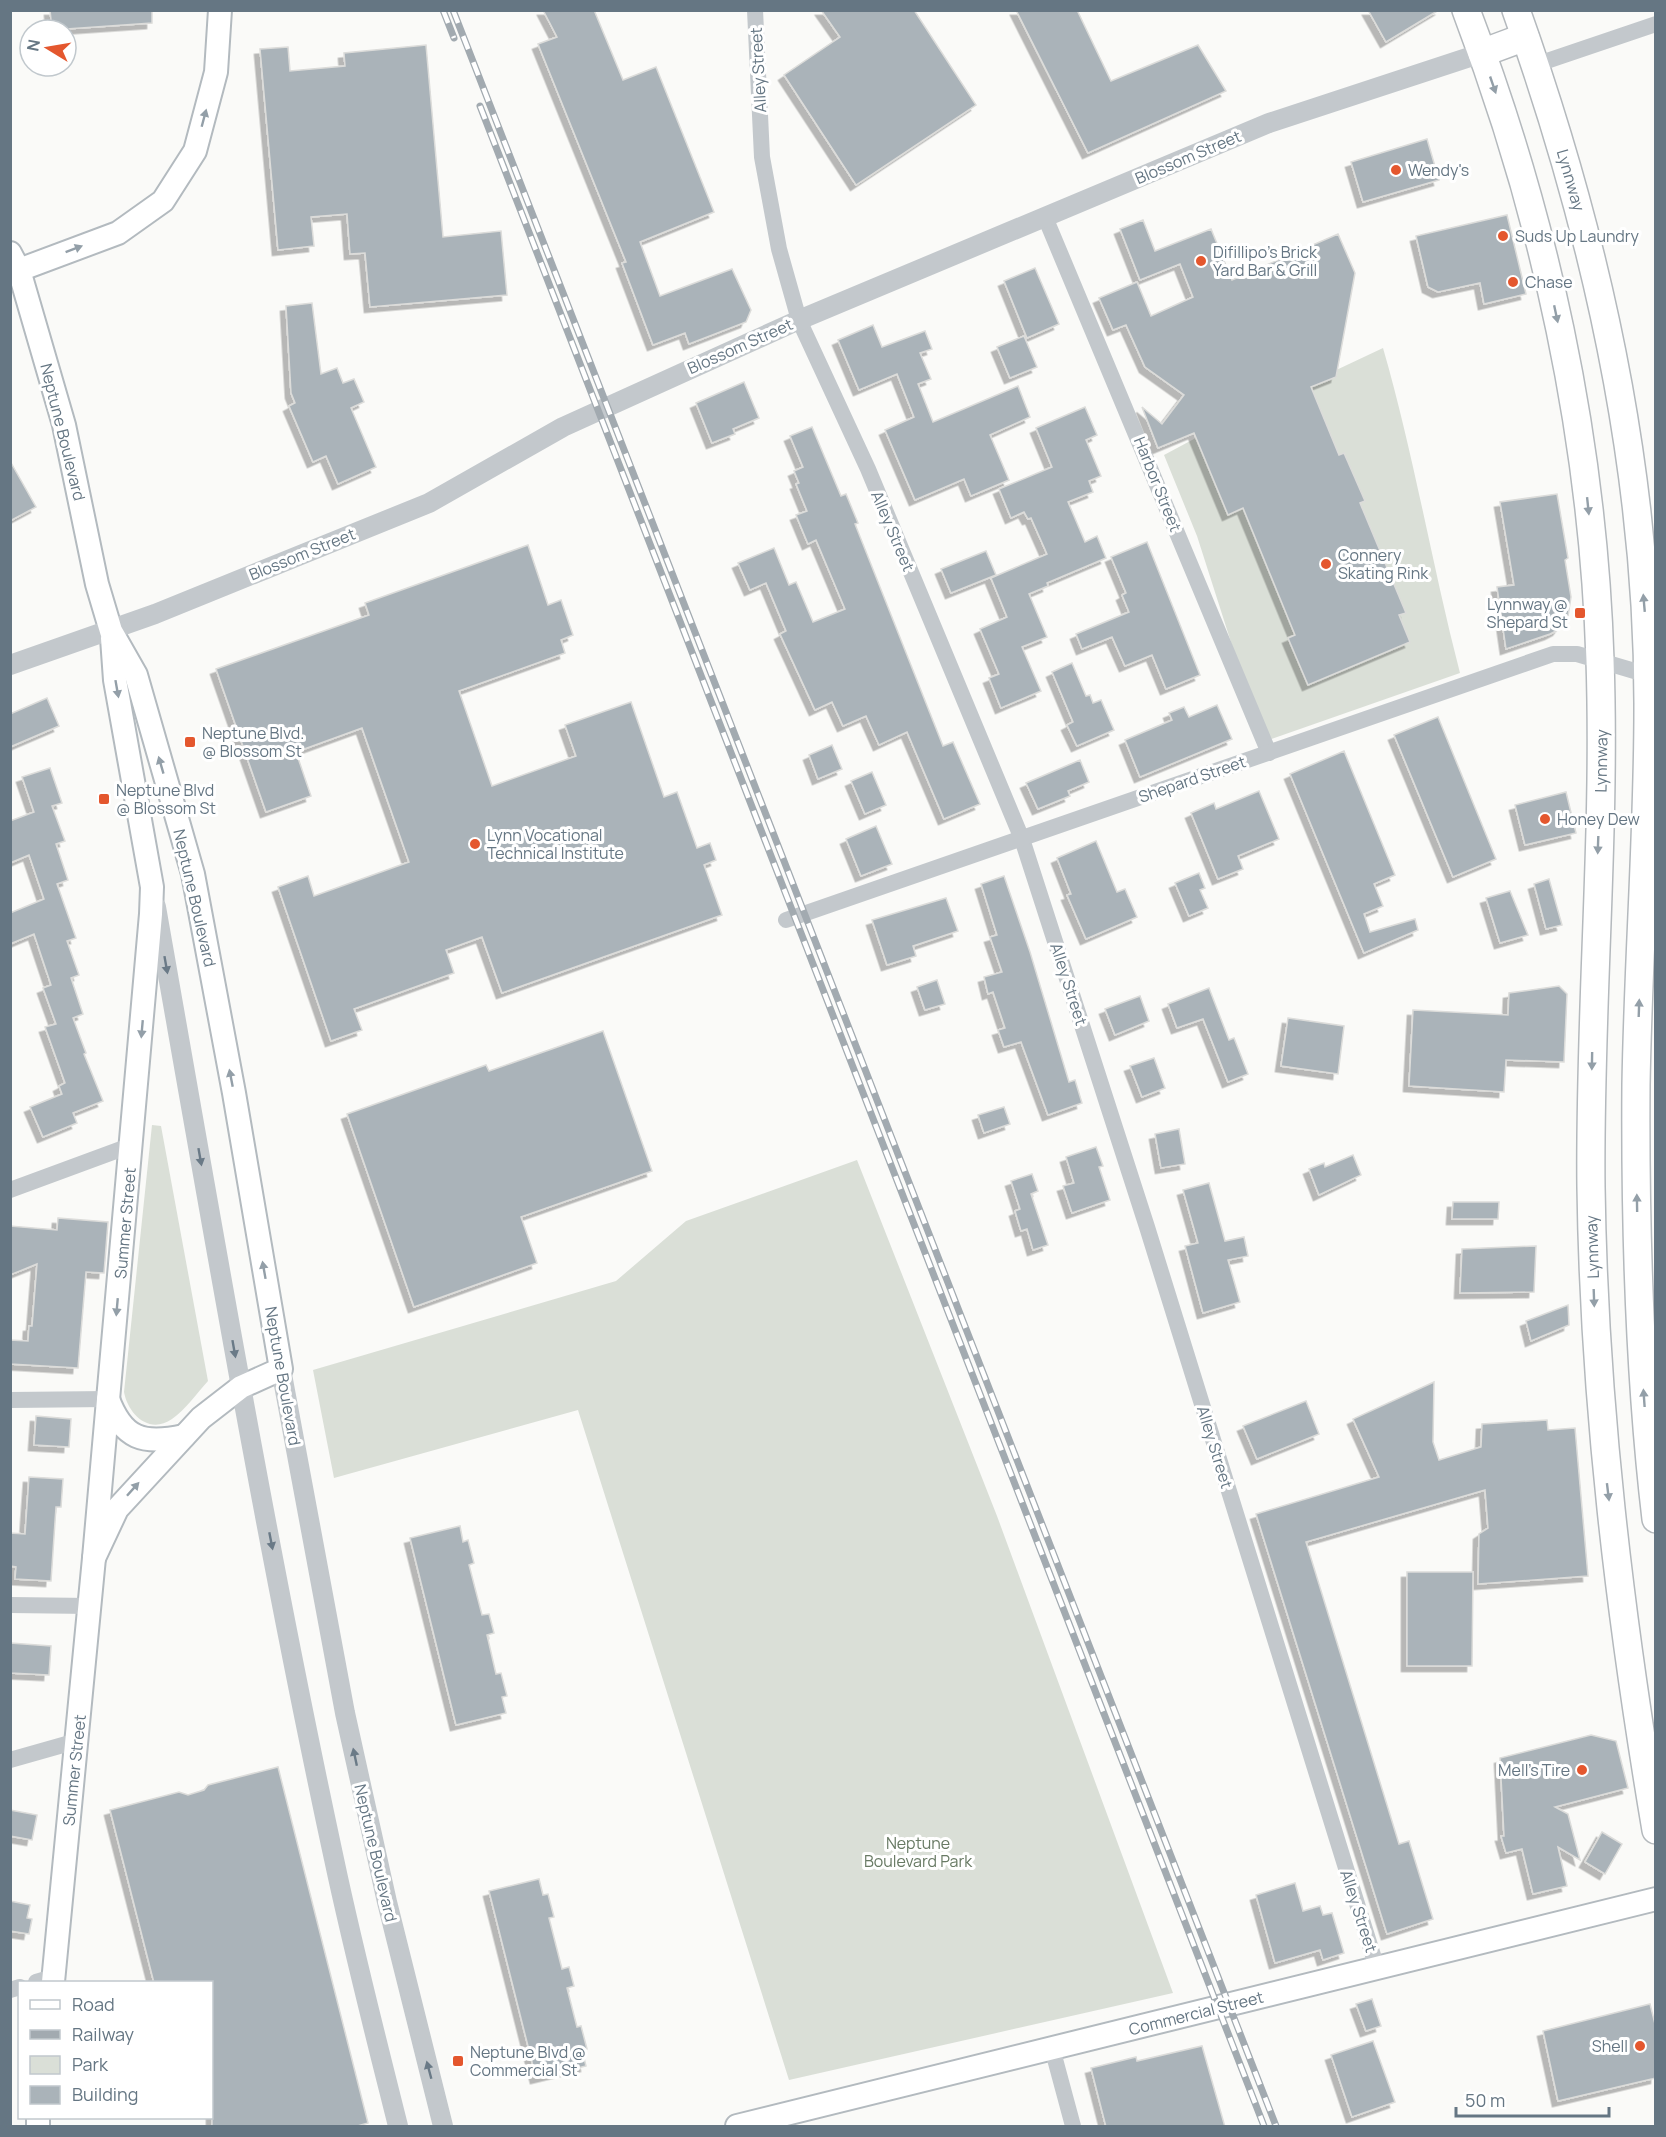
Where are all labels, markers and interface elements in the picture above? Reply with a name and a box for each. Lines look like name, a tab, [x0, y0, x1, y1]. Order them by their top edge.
north arrow	[18, 18, 78, 78]
street label: Alley Street	[745, 27, 771, 113]
text: N	[21, 37, 45, 53]
one-way arrow	[1489, 76, 1499, 94]
one-way arrow	[199, 109, 209, 128]
street label: Blossom Street	[1132, 125, 1244, 189]
street label: Lynnway	[1552, 146, 1590, 214]
place label: Wendy's	[1408, 159, 1469, 181]
marker: Wendy's	[1389, 163, 1403, 177]
place label: Suds Up Laundry	[1515, 225, 1640, 247]
marker: Suds Up Laundry	[1496, 229, 1510, 243]
place label: Difillipo's Brick Yard Bar & Grill	[1213, 241, 1318, 281]
one-way arrow	[65, 244, 83, 253]
marker: Difillipo's Brick Yard Bar & Grill	[1194, 254, 1208, 268]
place label: Chase	[1525, 271, 1573, 293]
marker: Chase	[1506, 275, 1520, 289]
one-way arrow	[1552, 304, 1562, 323]
street label: Blossom Street	[684, 313, 796, 379]
street label: Neptune Boulevard	[35, 361, 91, 503]
street label: Harbor Street	[1129, 433, 1187, 535]
street label: Alley Street	[866, 487, 920, 575]
one-way arrow	[1583, 496, 1593, 515]
street label: Blossom Street	[246, 523, 358, 585]
place label: Connery Skating Rink	[1338, 544, 1429, 584]
marker: Connery Skating Rink	[1319, 557, 1333, 571]
place label: Lynnway @ Shepard St	[1487, 593, 1568, 633]
one-way arrow	[1639, 594, 1649, 613]
marker: Lynnway @ Shepard St	[1573, 606, 1587, 620]
one-way arrow	[112, 679, 121, 698]
place label: Neptune Blvd. @ Blossom St	[202, 722, 304, 762]
street label: Lynnway	[1589, 729, 1613, 793]
marker: Neptune Blvd. @ Blossom St	[183, 735, 197, 749]
street label: Shepard Street	[1135, 750, 1249, 808]
one-way arrow	[156, 756, 166, 774]
place label: Neptune Blvd @ Blossom St	[116, 779, 216, 819]
marker: Neptune Blvd @ Blossom St	[97, 792, 111, 806]
place label: Honey Dew	[1557, 808, 1640, 830]
marker: Honey Dew	[1538, 812, 1552, 826]
place label: Lynn Vocational Technical Institute	[487, 824, 624, 864]
street label: Neptune Boulevard	[168, 827, 222, 969]
one-way arrow	[1594, 835, 1603, 854]
marker: Lynn Vocational Technical Institute	[468, 837, 482, 851]
street label: Alley Street	[1045, 940, 1093, 1028]
one-way arrow	[162, 956, 171, 975]
one-way arrow	[1634, 999, 1643, 1018]
one-way arrow	[137, 1020, 147, 1039]
one-way arrow	[1587, 1051, 1596, 1070]
one-way arrow	[226, 1068, 235, 1087]
one-way arrow	[196, 1148, 205, 1167]
street label: Summer Street	[109, 1166, 141, 1280]
one-way arrow	[1632, 1194, 1641, 1213]
street label: Lynnway	[1580, 1214, 1604, 1279]
one-way arrow	[260, 1260, 269, 1279]
one-way arrow	[1589, 1288, 1599, 1307]
one-way arrow	[112, 1298, 122, 1317]
street label: Neptune Boulevard	[260, 1305, 306, 1447]
one-way arrow	[230, 1340, 239, 1359]
one-way arrow	[1640, 1388, 1649, 1407]
street label: Alley Street	[1192, 1403, 1238, 1491]
one-way arrow	[126, 1482, 140, 1497]
one-way arrow	[1603, 1483, 1613, 1502]
one-way arrow	[267, 1532, 276, 1551]
street label: Summer Street	[57, 1713, 91, 1827]
one-way arrow	[350, 1748, 359, 1767]
place label: Mell's Tire	[1498, 1759, 1570, 1781]
marker: Mell's Tire	[1575, 1763, 1589, 1777]
street label: Neptune Boulevard	[349, 1782, 403, 1924]
park label: Neptune Boulevard Park	[864, 1832, 973, 1872]
street label: Alley Street	[1335, 1867, 1383, 1955]
legend	[18, 1981, 213, 2119]
street label: Commercial Street	[1126, 1986, 1266, 2040]
text: Road	[72, 1992, 115, 2016]
text: Railway	[72, 2022, 134, 2046]
place label: Shell	[1592, 2035, 1628, 2057]
marker: Shell	[1633, 2039, 1647, 2053]
place label: Neptune Blvd @ Commercial St	[470, 2041, 586, 2081]
text: Park	[72, 2052, 109, 2076]
marker: Neptune Blvd @ Commercial St	[451, 2054, 465, 2068]
one-way arrow	[423, 2061, 433, 2079]
scale bar	[1456, 2080, 1609, 2118]
text: Building	[72, 2082, 138, 2106]
text: 50 m	[1465, 2088, 1505, 2112]

